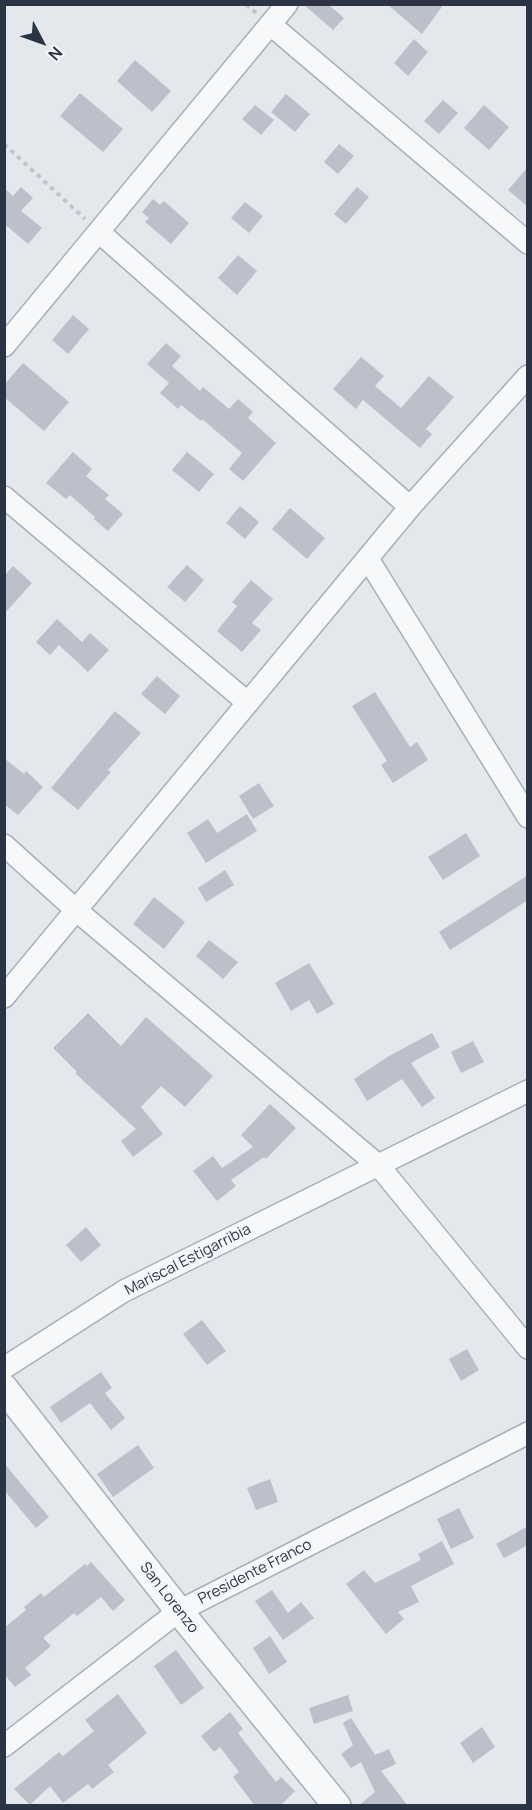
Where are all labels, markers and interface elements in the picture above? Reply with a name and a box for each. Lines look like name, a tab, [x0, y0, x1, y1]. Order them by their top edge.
north arrow	[12, 12, 72, 72]
text: N	[44, 42, 68, 65]
street label: Mariscal Estigarribia	[122, 1220, 254, 1300]
street label: Presidente Franco	[195, 1536, 315, 1608]
street label: San Lorenzo	[136, 1559, 202, 1637]

